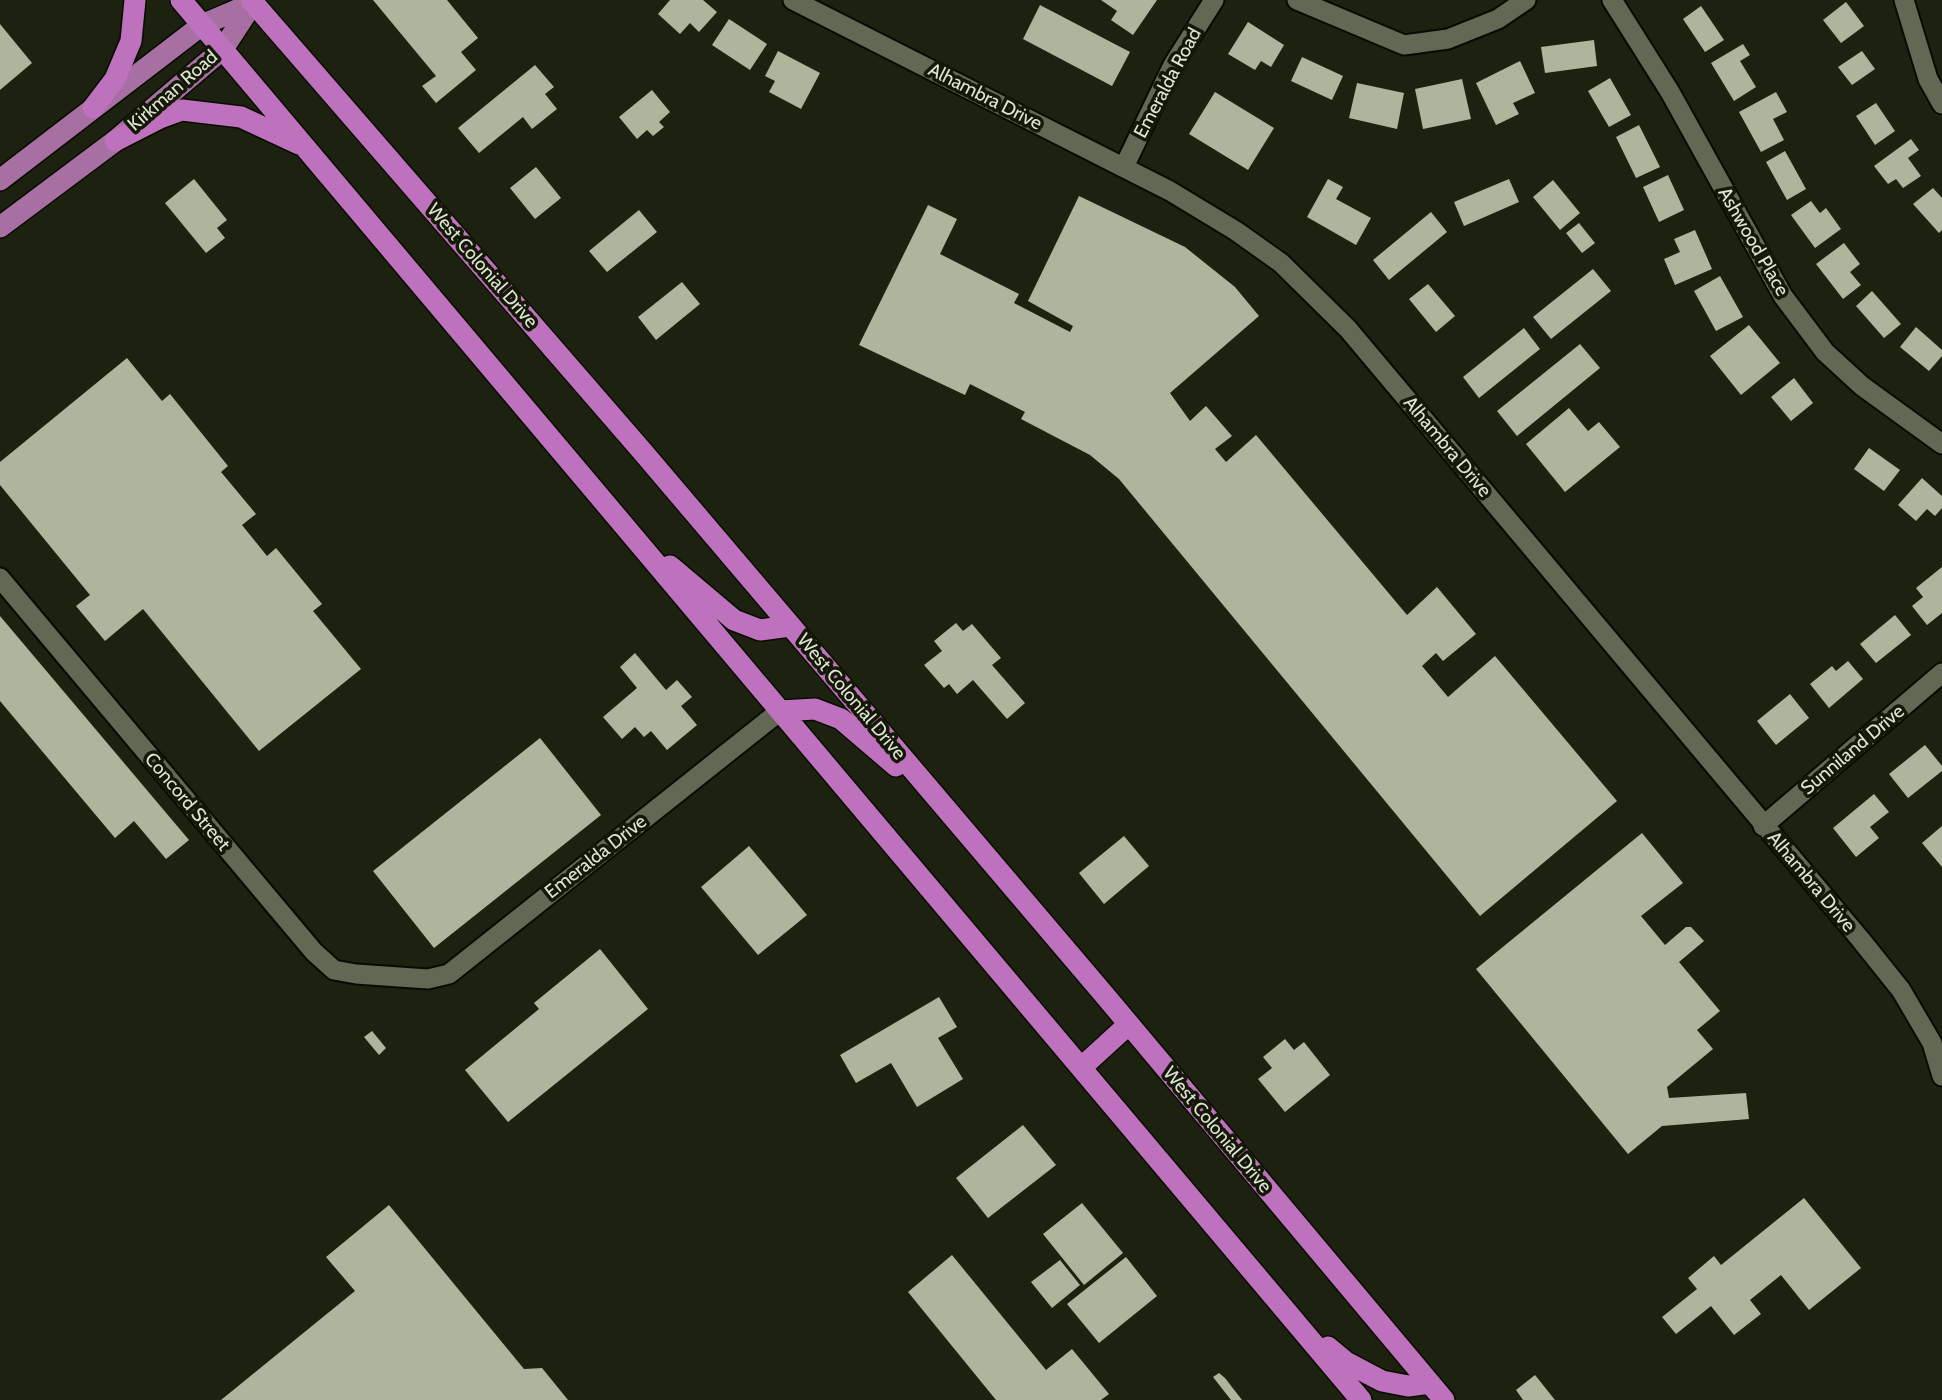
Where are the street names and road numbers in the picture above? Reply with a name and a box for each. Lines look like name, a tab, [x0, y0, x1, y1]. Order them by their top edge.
street label: Emeralda Road	[1129, 24, 1207, 142]
street label: Kirkman Road	[123, 46, 223, 136]
street label: Alhambra Drive	[924, 59, 1046, 135]
street label: Ashwood Place	[1713, 184, 1793, 300]
street label: West Colonial Drive	[422, 199, 542, 333]
street label: Alhambra Drive	[1398, 392, 1496, 502]
street label: West Colonial Drive	[792, 629, 910, 765]
street label: Sunniland Drive	[1797, 700, 1909, 800]
street label: Concord Street	[139, 748, 235, 856]
street label: Emeralda Drive	[541, 810, 651, 904]
street label: Alhambra Drive	[1762, 827, 1860, 937]
street label: West Colonial Drive	[1158, 1062, 1276, 1198]

